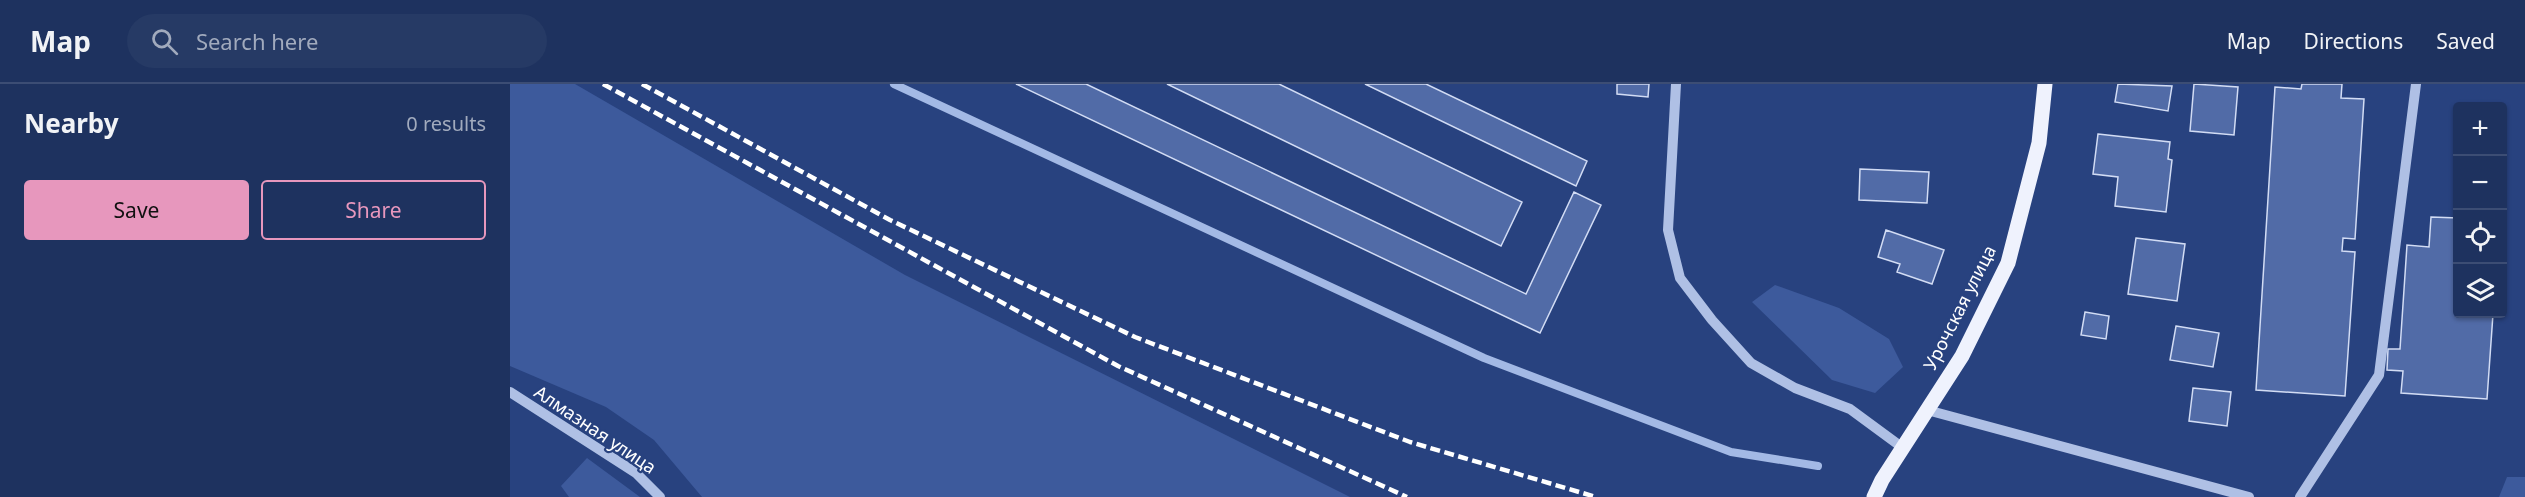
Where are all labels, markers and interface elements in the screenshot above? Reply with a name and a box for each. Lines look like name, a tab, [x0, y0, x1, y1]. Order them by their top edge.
search box	[127, 14, 547, 68]
text: Map	[30, 22, 91, 60]
icon: search	[148, 25, 181, 58]
text: Search here	[196, 26, 318, 56]
text: Map	[2227, 27, 2271, 55]
text: Directions	[2304, 27, 2403, 55]
text: Saved	[2436, 27, 2495, 55]
map controls	[2453, 102, 2507, 318]
button: +	[2453, 102, 2507, 156]
text: Nearby	[24, 105, 119, 141]
text: 0 results	[406, 110, 486, 137]
button: −	[2453, 156, 2507, 210]
button: Save	[24, 180, 249, 240]
button: Share	[261, 180, 486, 240]
button: locate	[2453, 210, 2507, 264]
street label: Урочская улица	[1917, 241, 2001, 374]
button: layers	[2453, 264, 2507, 318]
street label: Алмазная улица	[530, 380, 661, 479]

